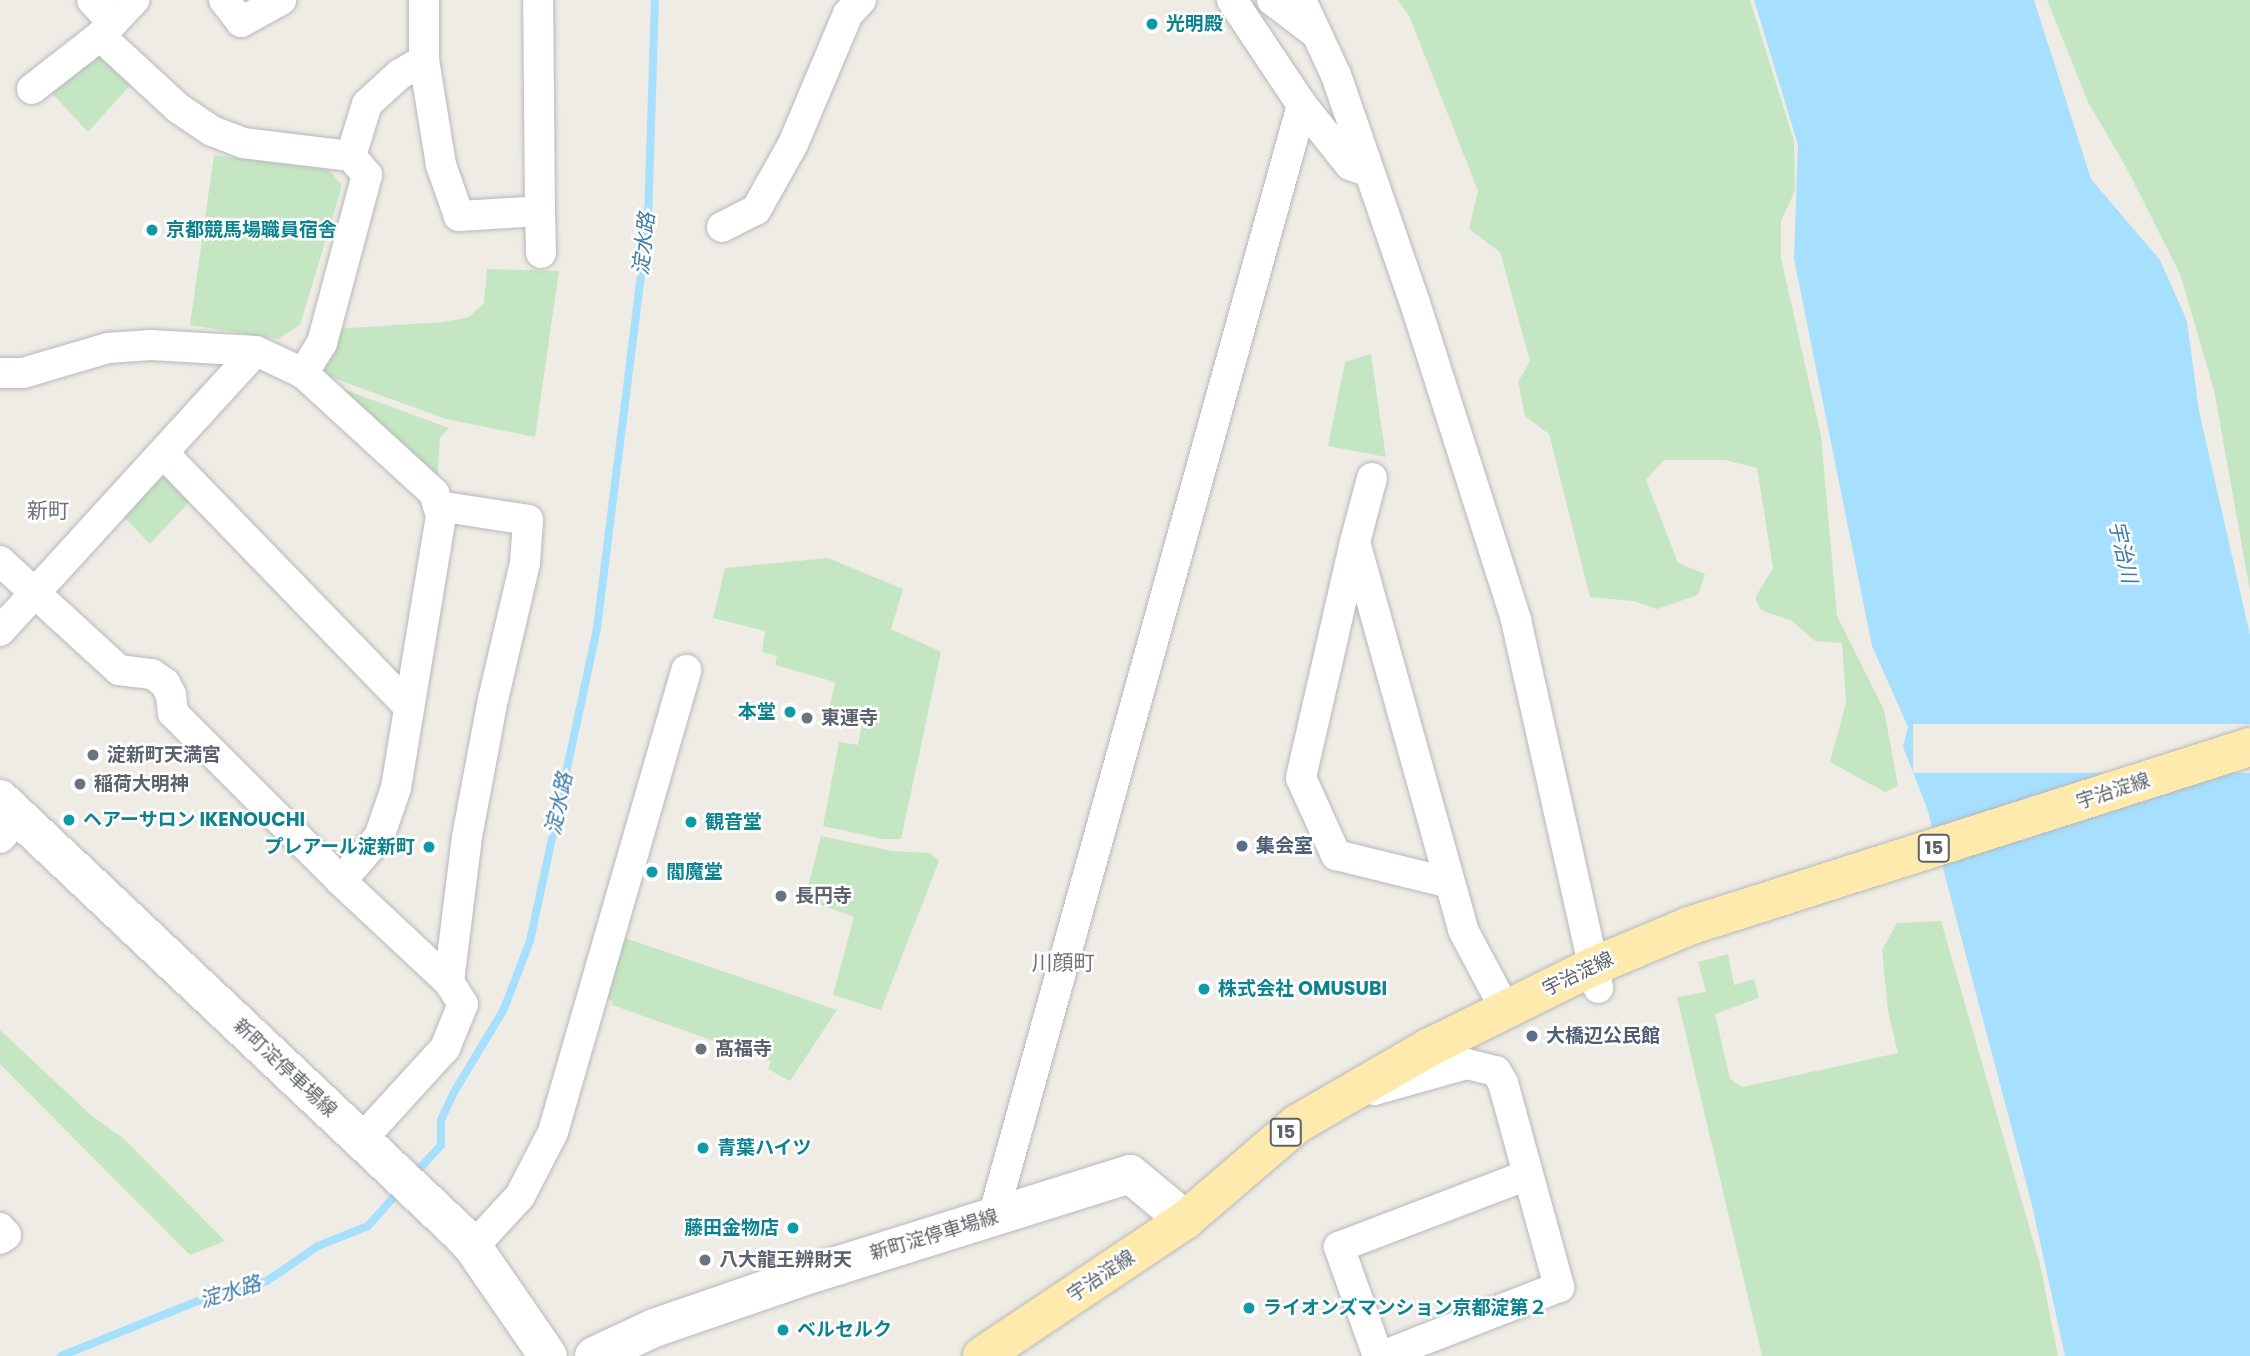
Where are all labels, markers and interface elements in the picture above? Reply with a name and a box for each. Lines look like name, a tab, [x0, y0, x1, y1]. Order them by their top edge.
place label: 光明殿	[1166, 13, 1223, 35]
marker: 光明殿	[1144, 16, 1160, 32]
water label: 淀水路	[628, 211, 660, 277]
place label: 京都競馬場職員宿舎	[166, 219, 337, 241]
marker: 京都競馬場職員宿舎	[144, 222, 160, 238]
district label: 新町	[27, 498, 69, 524]
water label: 宇治川	[2104, 518, 2142, 586]
place label: 本堂	[738, 701, 776, 723]
marker: 本堂	[782, 704, 798, 720]
place label: 東運寺	[821, 707, 878, 729]
marker: 東運寺	[799, 710, 815, 726]
place label: 淀新町天満宮	[107, 744, 221, 766]
marker: 淀新町天満宮	[85, 747, 101, 763]
street label: 宇治淀線	[2073, 768, 2153, 814]
water label: 淀水路	[540, 771, 578, 837]
place label: 稲荷大明神	[94, 773, 189, 795]
marker: 稲荷大明神	[72, 776, 88, 792]
place label: ヘアーサロン IKENOUCHI	[83, 809, 306, 831]
place label: 観音堂	[705, 811, 762, 833]
marker: ヘアーサロン IKENOUCHI	[61, 812, 77, 828]
marker: 観音堂	[683, 814, 699, 830]
road number: 15	[1916, 834, 1952, 862]
place label: 集会室	[1256, 835, 1313, 857]
place label: プレアール淀新町	[264, 836, 415, 858]
marker: 集会室	[1234, 838, 1250, 854]
marker: プレアール淀新町	[421, 839, 437, 855]
place label: 閻魔堂	[666, 861, 723, 883]
marker: 閻魔堂	[644, 864, 660, 880]
place label: 長円寺	[795, 885, 852, 907]
marker: 長円寺	[773, 888, 789, 904]
street label: 宇治淀線	[1539, 947, 1617, 1001]
district label: 川顔町	[1032, 950, 1094, 976]
place label: 株式会社 OMUSUBI	[1218, 978, 1387, 1000]
marker: 株式会社 OMUSUBI	[1196, 981, 1212, 997]
street label: 新町淀停車場線	[229, 1014, 341, 1122]
place label: 大橋辺公民館	[1546, 1025, 1660, 1047]
marker: 大橋辺公民館	[1524, 1028, 1540, 1044]
place label: 髙福寺	[715, 1038, 772, 1060]
marker: 髙福寺	[693, 1041, 709, 1057]
road number: 15	[1268, 1118, 1304, 1147]
place label: 青葉ハイツ	[717, 1137, 812, 1159]
marker: 青葉ハイツ	[695, 1140, 711, 1156]
street label: 新町淀停車場線	[867, 1205, 1001, 1265]
place label: 藤田金物店	[684, 1217, 779, 1239]
marker: 藤田金物店	[785, 1220, 801, 1236]
street label: 宇治淀線	[1063, 1245, 1139, 1307]
place label: 八大龍王辨財天	[719, 1249, 852, 1271]
marker: 八大龍王辨財天	[697, 1252, 713, 1268]
water label: 淀水路	[196, 1271, 264, 1313]
place label: ライオンズマンション京都淀第２	[1263, 1297, 1548, 1319]
marker: ライオンズマンション京都淀第２	[1241, 1300, 1257, 1316]
place label: ベルセルク	[797, 1319, 892, 1341]
marker: ベルセルク	[775, 1322, 791, 1338]

